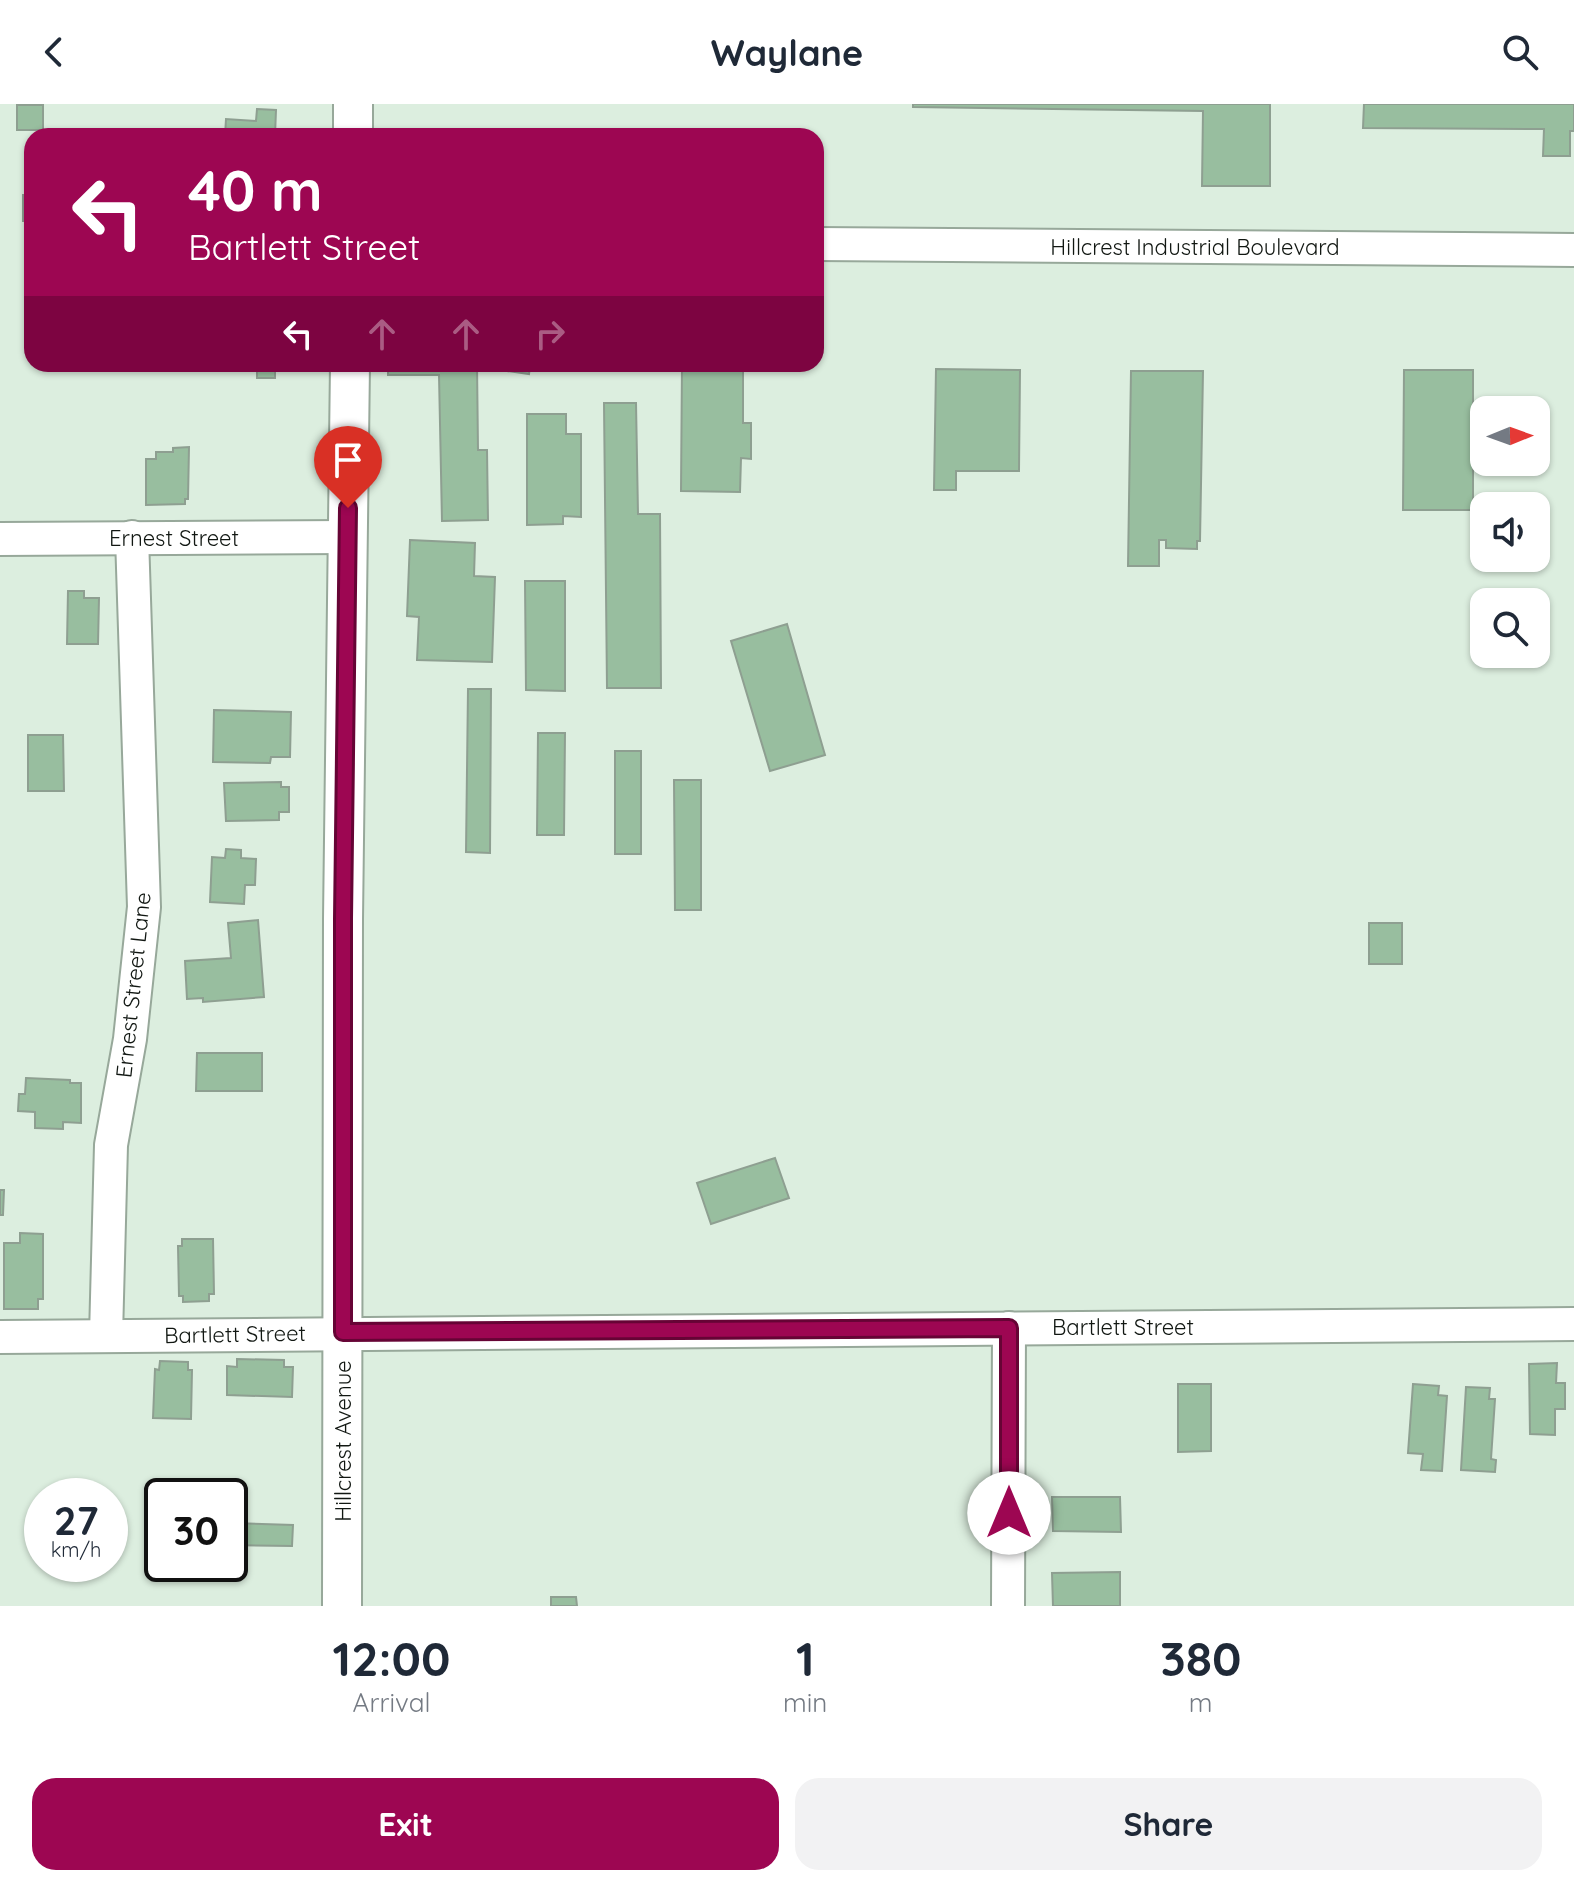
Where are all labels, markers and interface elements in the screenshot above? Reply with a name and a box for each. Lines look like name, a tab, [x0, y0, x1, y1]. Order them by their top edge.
icon: back	[32, 30, 76, 74]
text: Waylane	[711, 30, 863, 75]
icon: search	[1498, 30, 1542, 74]
text: 40 m	[188, 155, 323, 225]
icon: left	[56, 160, 160, 264]
text: Bartlett Street	[188, 224, 420, 269]
street label: Hillcrest Industrial Boulevard	[1050, 233, 1340, 261]
icon: left	[276, 312, 320, 356]
icon: ahead	[360, 312, 404, 356]
icon: ahead	[444, 312, 488, 356]
icon: right	[528, 312, 572, 356]
north arrow	[1470, 396, 1550, 476]
map controls	[1470, 396, 1550, 668]
pin	[314, 426, 382, 508]
icon: arrive	[326, 438, 370, 482]
button: sound	[1470, 492, 1550, 572]
street label: Ernest Street	[109, 524, 239, 552]
button: search	[1470, 588, 1550, 668]
street label: Ernest Street Lane	[109, 891, 157, 1079]
street label: Bartlett Street	[1052, 1313, 1194, 1341]
street label: Bartlett Street	[164, 1319, 306, 1349]
street label: Hillcrest Avenue	[329, 1360, 357, 1522]
position arrow	[967, 1471, 1051, 1555]
speed limit sign: 30	[144, 1478, 248, 1582]
text: 27	[54, 1495, 98, 1545]
text: km/h	[51, 1537, 101, 1562]
text: 12:00	[333, 1628, 451, 1688]
text: 1	[796, 1628, 815, 1688]
text: 380	[1160, 1628, 1241, 1688]
text: Arrival	[353, 1686, 430, 1719]
text: min	[783, 1686, 827, 1719]
text: m	[1189, 1686, 1213, 1719]
button: Exit	[32, 1778, 779, 1870]
button: Share	[795, 1778, 1542, 1870]

